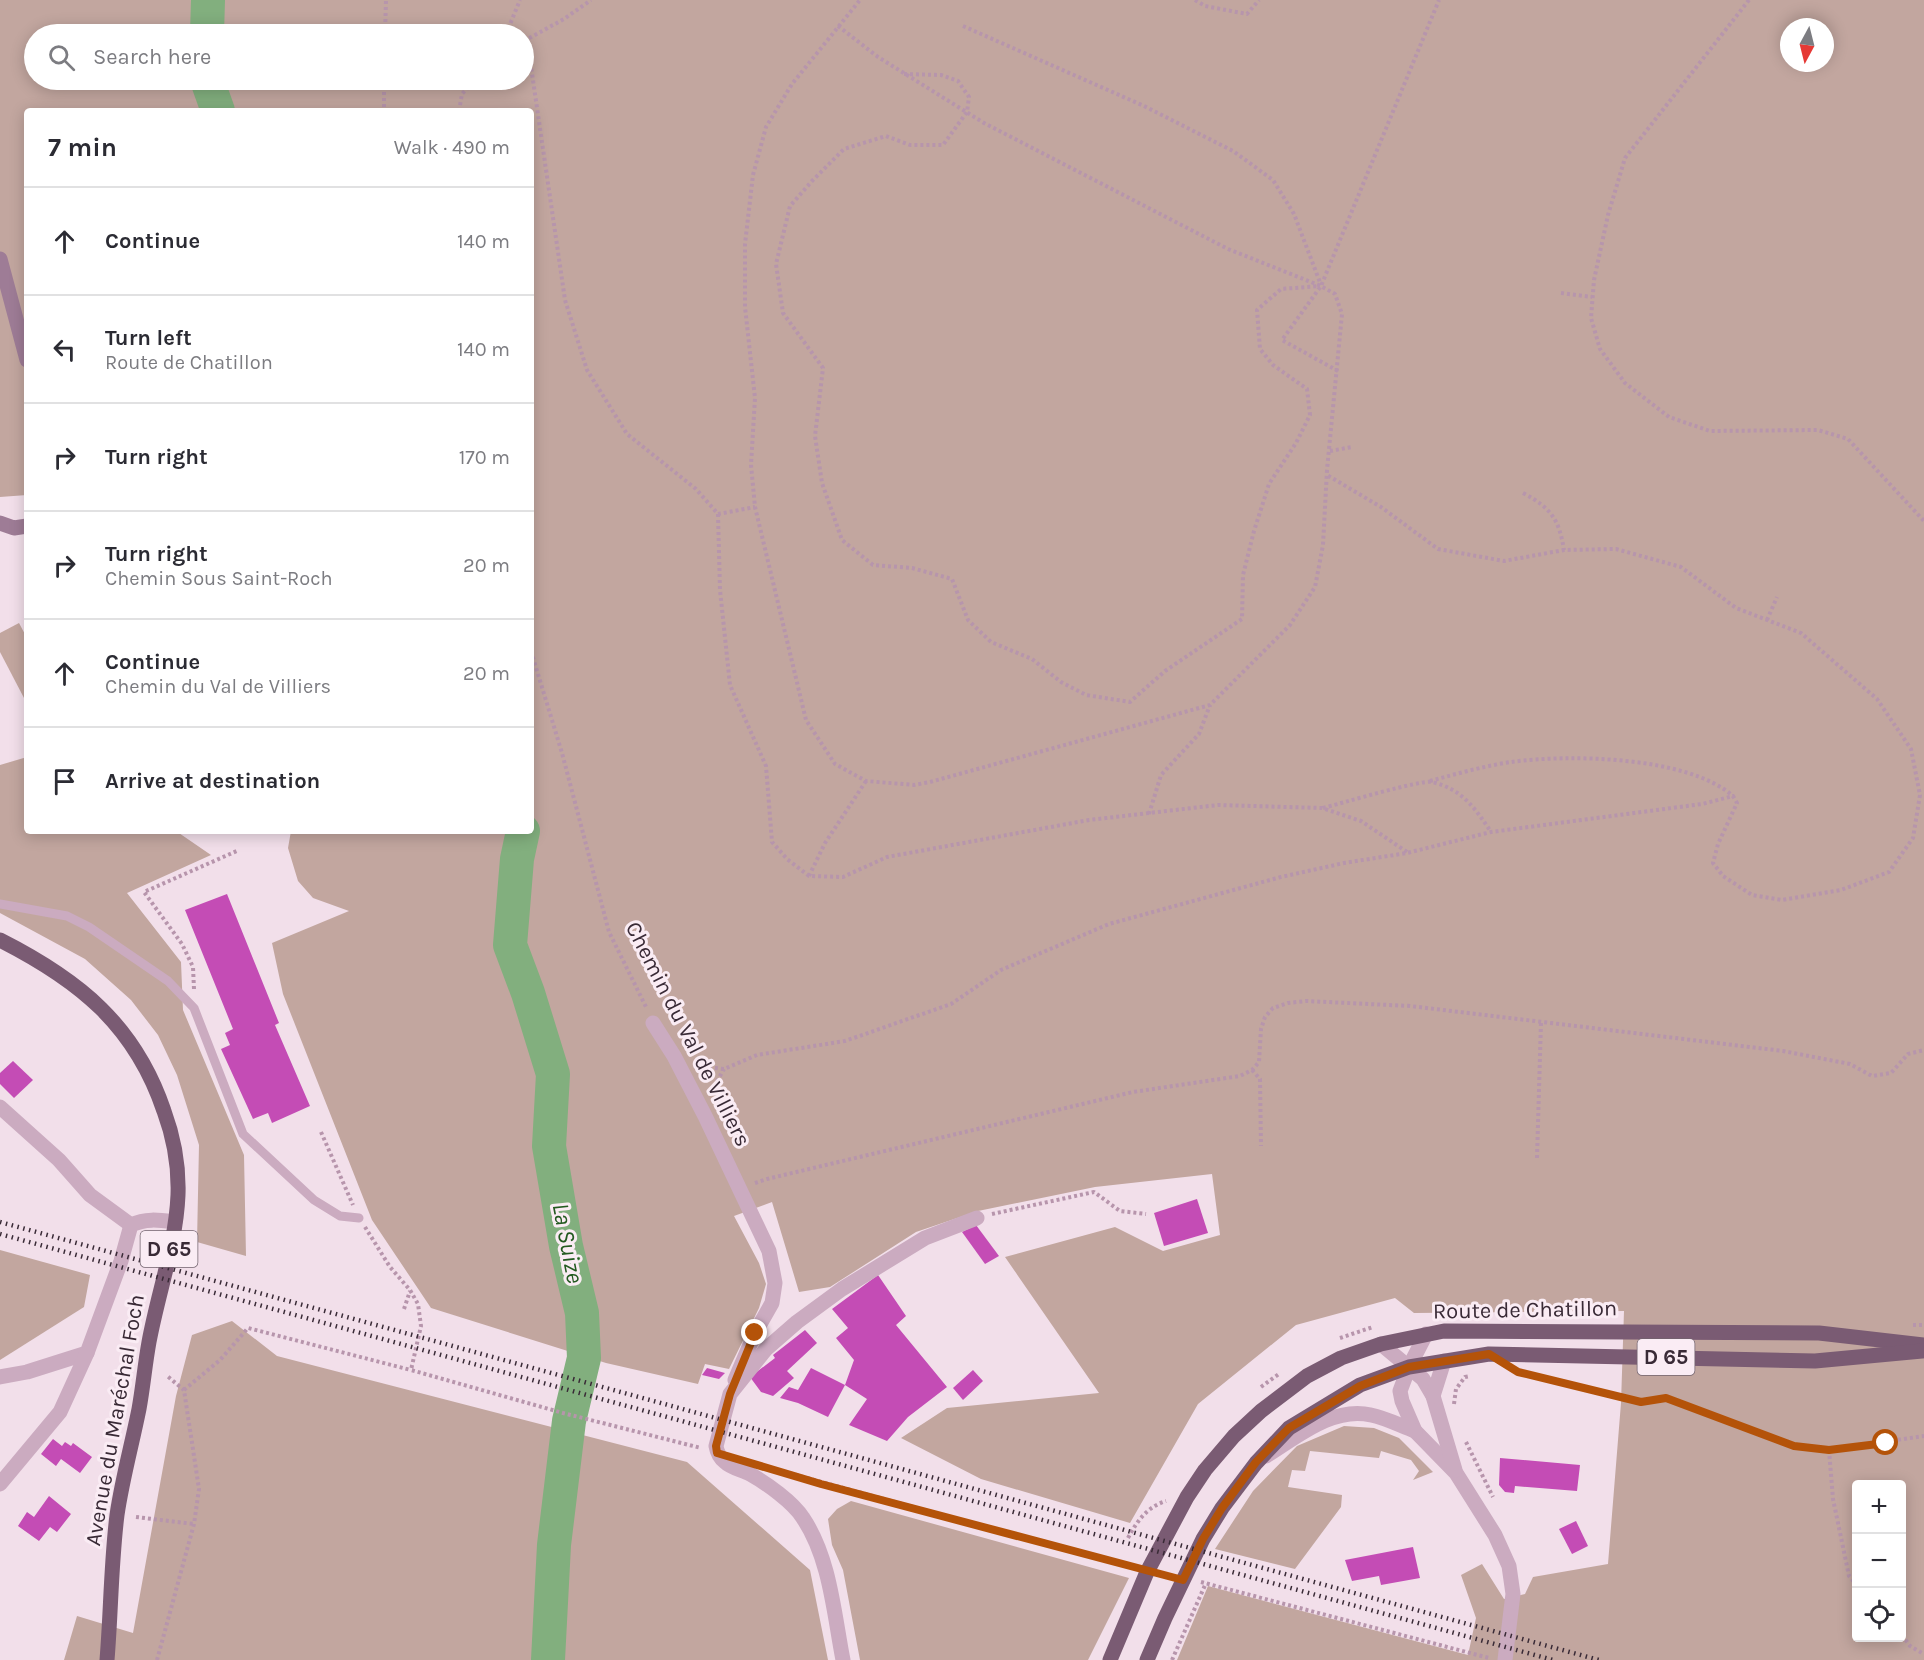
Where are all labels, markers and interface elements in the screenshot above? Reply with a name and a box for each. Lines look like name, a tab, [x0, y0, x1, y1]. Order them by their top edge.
north arrow	[1780, 18, 1834, 72]
search box	[24, 24, 534, 90]
icon: search	[45, 41, 78, 74]
text: Search here	[93, 44, 211, 70]
text: 7 min	[48, 132, 117, 163]
text: Walk · 490 m	[394, 136, 510, 159]
icon: ahead	[48, 225, 81, 258]
text: Continue	[105, 228, 200, 254]
text: 140 m	[457, 230, 510, 253]
text: Turn left	[105, 325, 192, 351]
icon: left	[48, 333, 81, 366]
text: 140 m	[457, 338, 510, 361]
text: Route de Chatillon	[105, 351, 273, 374]
icon: right	[48, 441, 81, 474]
text: Turn right	[105, 444, 208, 470]
text: 170 m	[459, 446, 510, 469]
text: Turn right	[105, 541, 208, 567]
icon: right	[48, 549, 81, 582]
text: 20 m	[463, 554, 510, 577]
text: Chemin Sous Saint-Roch	[105, 567, 333, 590]
text: Continue	[105, 649, 200, 675]
icon: ahead	[48, 657, 81, 690]
text: 20 m	[463, 662, 510, 685]
text: Chemin du Val de Villiers	[105, 675, 331, 698]
icon: arrive	[48, 765, 81, 798]
text: Arrive at destination	[105, 768, 320, 794]
street label: Chemin du Val de Villiers	[620, 917, 756, 1151]
water label: La Suize	[547, 1200, 589, 1286]
road number: D 65	[140, 1231, 198, 1267]
street label: Avenue du Maréchal Foch	[80, 1292, 150, 1548]
street label: Route de Chatillon	[1433, 1295, 1617, 1325]
route end	[741, 1319, 767, 1345]
road number: D 65	[1638, 1339, 1694, 1375]
route start	[1872, 1429, 1898, 1455]
map controls	[1852, 1480, 1906, 1642]
button: +	[1852, 1480, 1906, 1534]
button: −	[1852, 1534, 1906, 1588]
button: locate	[1852, 1588, 1906, 1642]

